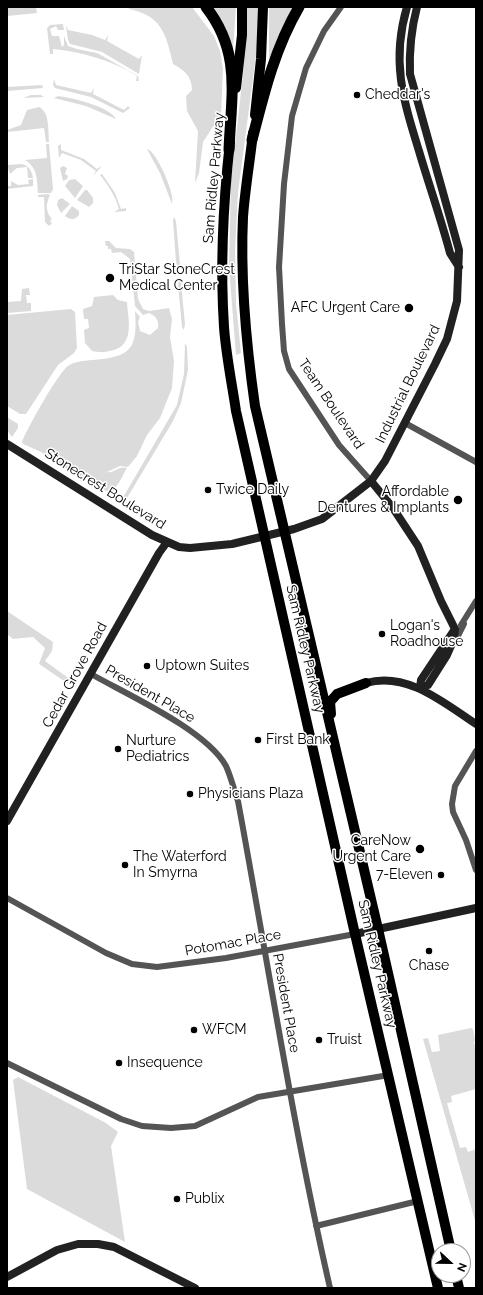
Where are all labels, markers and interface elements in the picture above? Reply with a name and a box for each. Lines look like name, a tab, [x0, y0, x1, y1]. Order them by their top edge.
place label: Cheddar's	[365, 87, 430, 103]
marker: Cheddar's	[352, 90, 362, 100]
street label: Sam Ridley Parkway	[200, 112, 228, 244]
place label: TriStar StoneCrest Medical Center	[119, 262, 235, 294]
marker: TriStar StoneCrest Medical Center	[104, 272, 116, 284]
place label: AFC Urgent Care	[291, 300, 400, 316]
marker: AFC Urgent Care	[403, 302, 415, 314]
street label: Industrial Boulevard	[372, 322, 444, 446]
street label: Team Boulevard	[295, 356, 367, 452]
street label: Stonecrest Boulevard	[41, 445, 169, 533]
place label: Twice Daily	[216, 482, 289, 498]
place label: Affordable Dentures & Implants	[318, 484, 449, 516]
marker: Twice Daily	[203, 485, 213, 495]
marker: Affordable Dentures & Implants	[452, 494, 464, 506]
street label: Sam Ridley Parkway	[282, 583, 328, 715]
place label: Logan's Roadhouse	[390, 618, 463, 650]
street label: Cedar Grove Road	[39, 619, 111, 731]
marker: Logan's Roadhouse	[377, 629, 387, 639]
place label: Uptown Suites	[155, 658, 249, 674]
marker: Uptown Suites	[142, 661, 152, 671]
street label: President Place	[102, 662, 198, 726]
place label: First Bank	[266, 732, 330, 748]
place label: Nurture Pediatrics	[126, 733, 189, 766]
marker: First Bank	[253, 735, 263, 745]
marker: Nurture Pediatrics	[113, 744, 123, 754]
place label: Physicians Plaza	[198, 786, 303, 802]
marker: Physicians Plaza	[185, 789, 195, 799]
place label: CareNow Urgent Care	[332, 833, 411, 866]
marker: CareNow Urgent Care	[414, 843, 426, 855]
place label: The Waterford In Smyrna	[133, 849, 227, 882]
marker: The Waterford In Smyrna	[120, 860, 130, 870]
place label: 7-Eleven	[376, 867, 433, 883]
marker: 7-Eleven	[436, 870, 446, 880]
street label: Sam Ridley Parkway	[354, 898, 400, 1030]
street label: Potomac Place	[184, 926, 282, 960]
marker: Chase	[424, 946, 434, 956]
street label: President Place	[269, 952, 303, 1054]
place label: Chase	[409, 958, 449, 974]
place label: WFCM	[202, 1022, 247, 1038]
marker: WFCM	[189, 1025, 199, 1035]
place label: Truist	[327, 1032, 362, 1048]
marker: Truist	[314, 1035, 324, 1045]
place label: Insequence	[127, 1055, 203, 1071]
marker: Insequence	[114, 1058, 124, 1068]
place label: Publix	[185, 1191, 225, 1207]
marker: Publix	[172, 1194, 182, 1204]
north arrow	[431, 1243, 471, 1283]
text: N	[454, 1261, 469, 1274]

